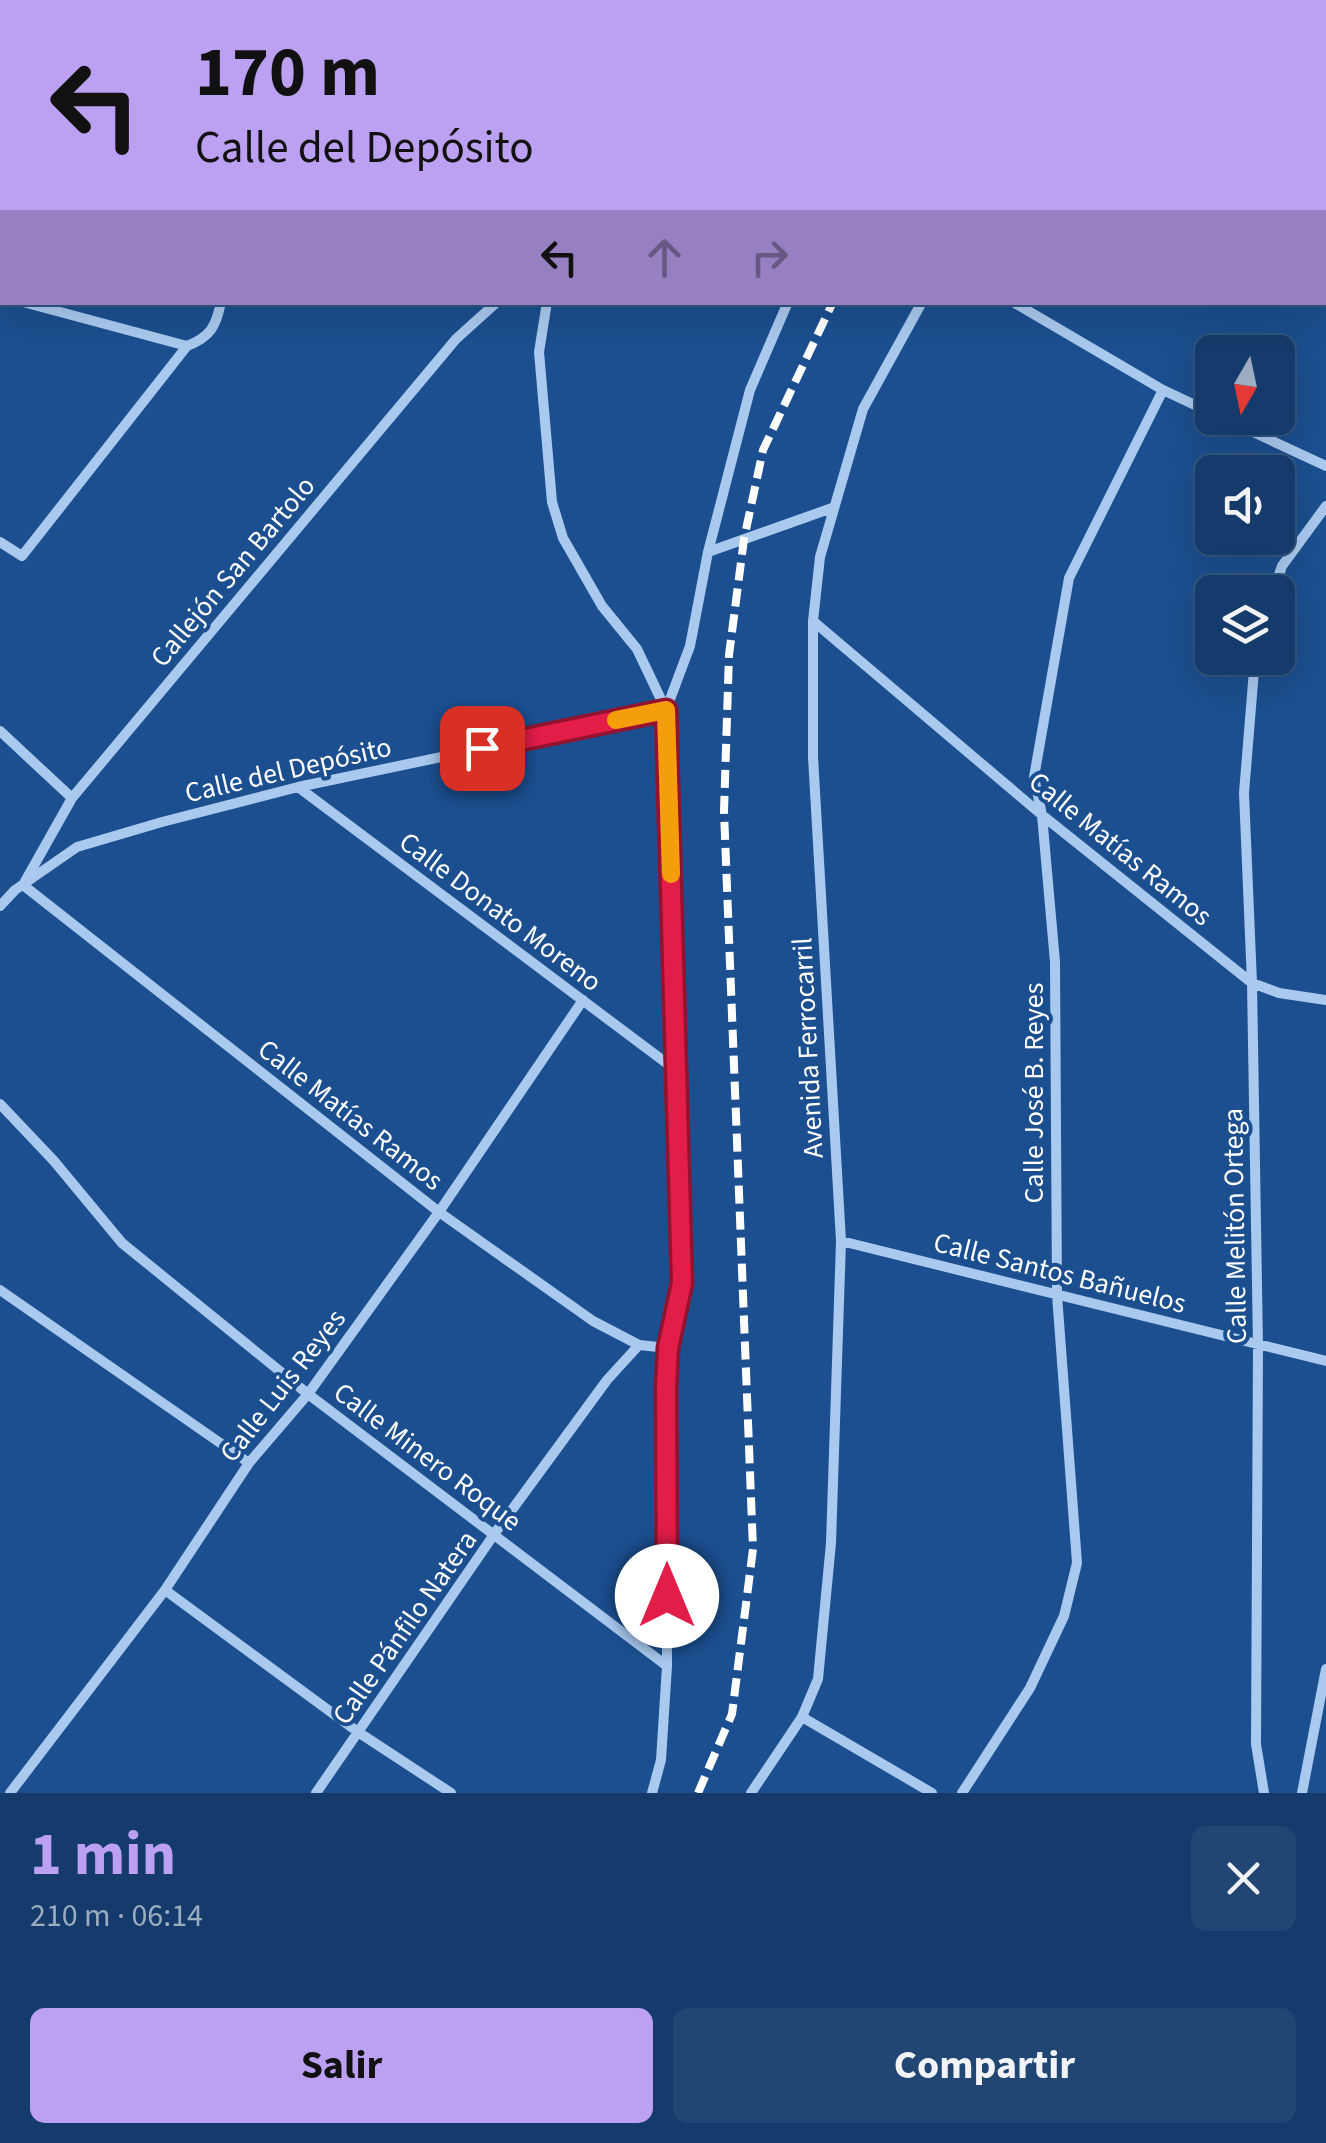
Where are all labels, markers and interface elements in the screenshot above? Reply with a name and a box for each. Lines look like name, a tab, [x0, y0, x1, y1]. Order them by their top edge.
text: 170 m	[195, 23, 380, 123]
icon: left	[30, 40, 160, 170]
text: Calle del Depósito	[195, 116, 534, 180]
icon: left	[532, 230, 587, 285]
icon: ahead	[637, 230, 692, 285]
icon: right	[742, 230, 797, 285]
north arrow	[1195, 335, 1295, 435]
map controls	[1195, 335, 1295, 675]
button: sound	[1195, 455, 1295, 555]
street label: Callejón San Bartolo	[141, 468, 325, 676]
button: layers	[1195, 575, 1295, 675]
pin	[440, 706, 525, 791]
icon: arrive	[455, 721, 510, 776]
street label: Calle del Depósito	[181, 727, 395, 813]
street label: Calle Matías Ramos	[1020, 762, 1221, 935]
street label: Calle Donato Moreno	[391, 822, 610, 1001]
street label: Avenida Ferrocarril	[782, 937, 834, 1159]
street label: Calle José B. Reyes	[1014, 983, 1054, 1203]
street label: Calle Matías Ramos	[249, 1030, 452, 1200]
street label: Calle Melitón Ortega	[1213, 1108, 1257, 1344]
street label: Calle Santos Bañuelos	[929, 1222, 1190, 1324]
street label: Calle Luis Reyes	[210, 1300, 355, 1471]
street label: Calle Minero Roque	[325, 1373, 530, 1541]
street label: Calle Pánfilo Natera	[323, 1522, 487, 1733]
position arrow	[615, 1544, 719, 1648]
text: 1 min	[30, 1813, 176, 1898]
button: close	[1191, 1826, 1296, 1931]
text: 210 m · 06:14	[30, 1893, 203, 1939]
button: Salir	[30, 2008, 653, 2123]
button: Compartir	[673, 2008, 1296, 2123]

